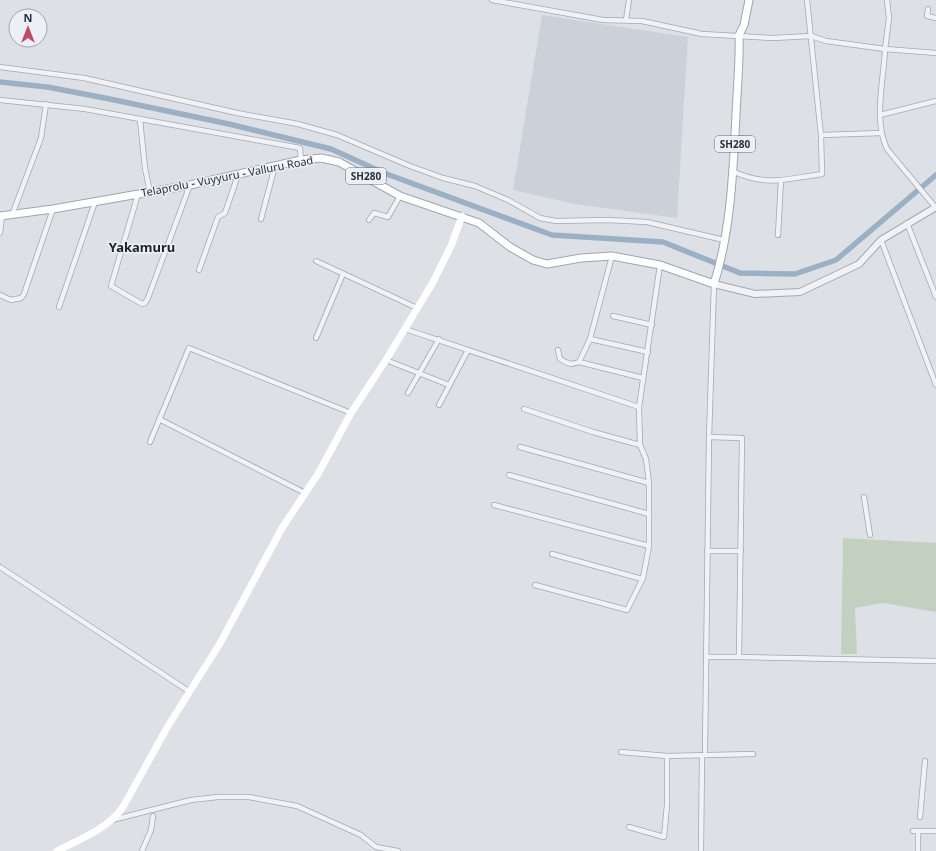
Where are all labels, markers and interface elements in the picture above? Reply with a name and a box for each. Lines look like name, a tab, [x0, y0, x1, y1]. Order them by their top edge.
north arrow	[8, 8, 48, 48]
text: N	[24, 10, 32, 25]
road number: SH280	[715, 136, 755, 152]
street label: Telaprolu - Vuyyuru - Valluru Road	[140, 152, 314, 200]
road number: SH280	[346, 168, 386, 184]
district label: Yakamuru	[109, 238, 175, 256]

